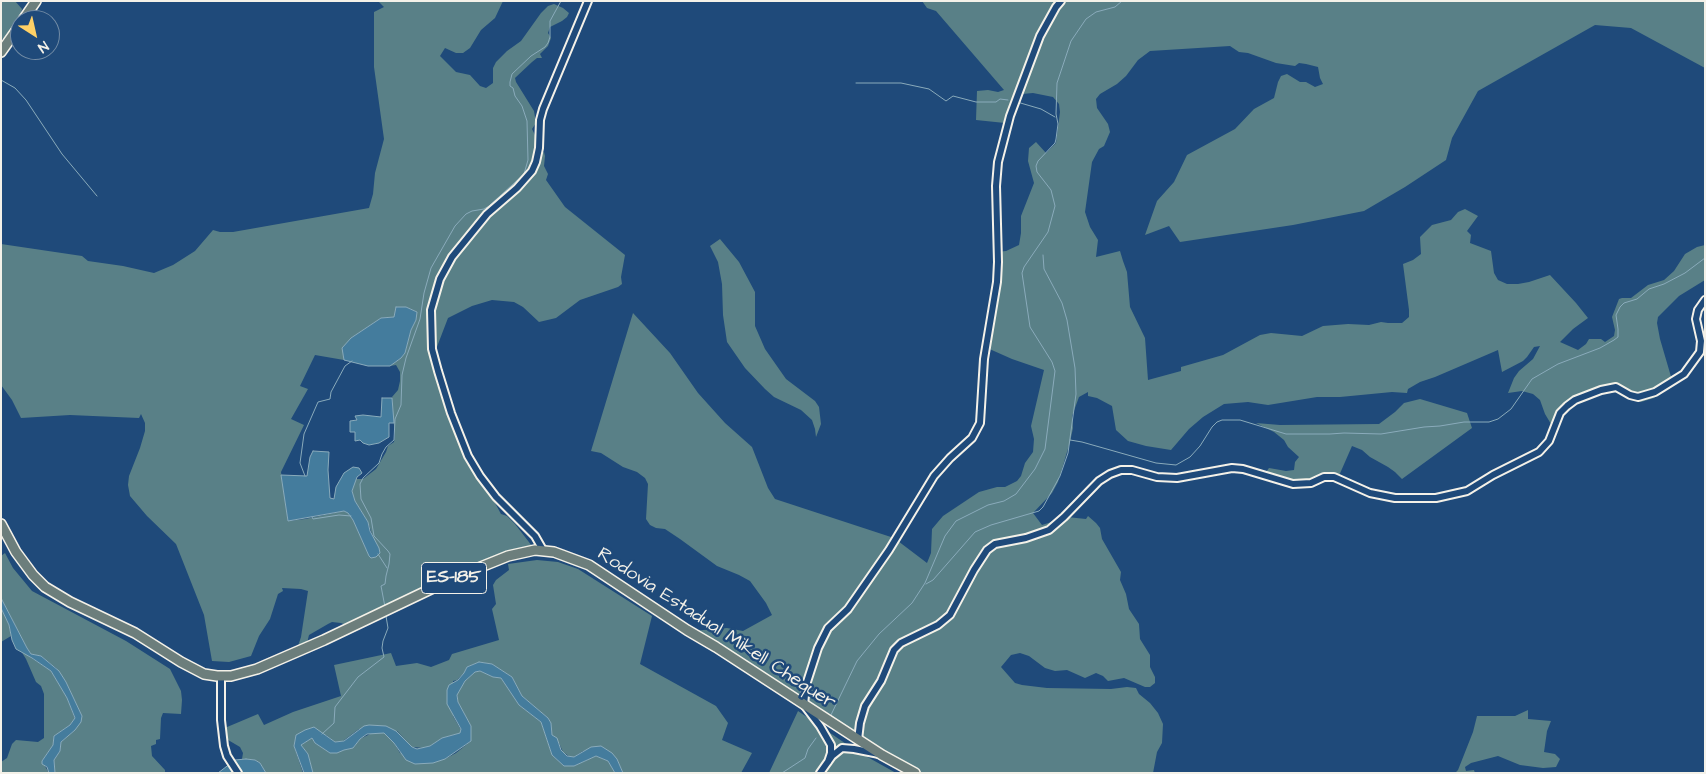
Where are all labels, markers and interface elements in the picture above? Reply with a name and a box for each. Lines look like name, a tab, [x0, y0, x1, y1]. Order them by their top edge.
north arrow	[10, 10, 60, 60]
text: N	[34, 36, 52, 57]
street label: Rodovia Estadual Mikell Chequer	[592, 543, 840, 715]
road number: ES-185	[422, 562, 486, 594]

